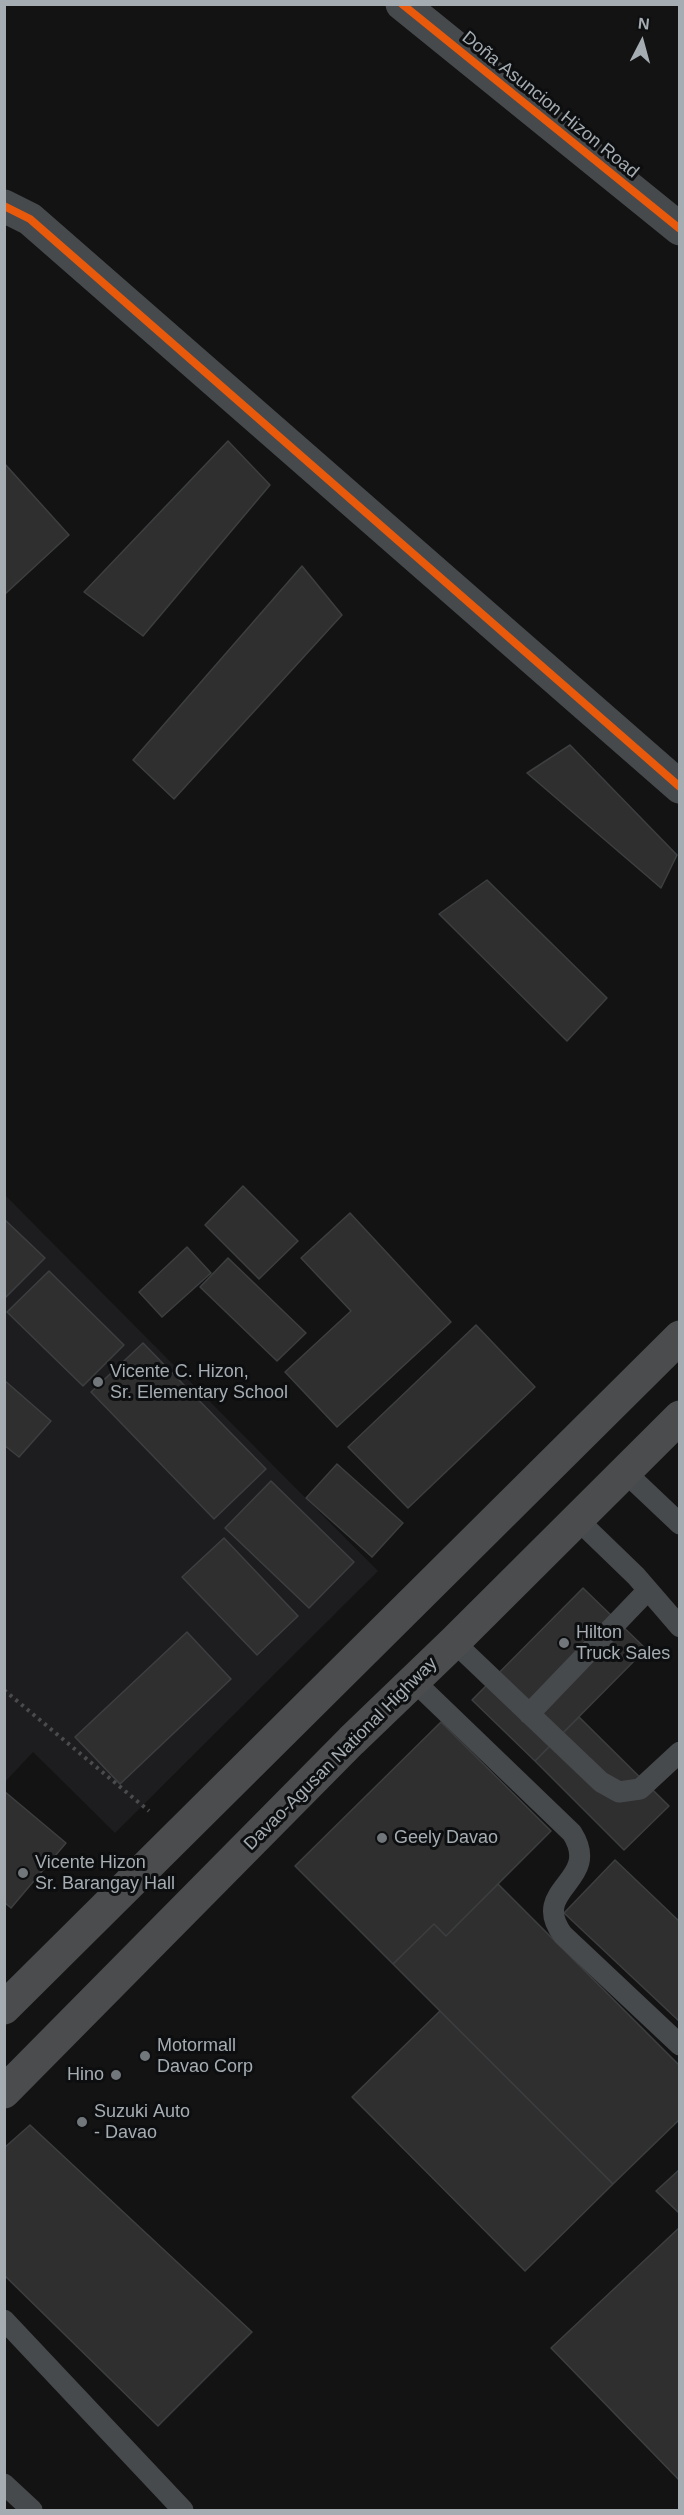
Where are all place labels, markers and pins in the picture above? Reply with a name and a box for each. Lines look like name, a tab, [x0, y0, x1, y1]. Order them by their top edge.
place label: Vicente C. Hizon, Sr. Elementary School	[110, 1361, 288, 1404]
marker: Vicente C. Hizon, Sr. Elementary School	[91, 1375, 105, 1389]
place label: Hilton Truck Sales	[576, 1622, 670, 1664]
marker: Hilton Truck Sales	[557, 1636, 571, 1650]
place label: Geely Davao	[394, 1827, 498, 1849]
marker: Geely Davao	[375, 1831, 389, 1845]
place label: Vicente Hizon Sr. Barangay Hall	[35, 1852, 175, 1894]
marker: Vicente Hizon Sr. Barangay Hall	[16, 1866, 30, 1880]
place label: Motormall Davao Corp	[157, 2035, 253, 2078]
marker: Motormall Davao Corp	[138, 2049, 152, 2063]
place label: Hino	[67, 2064, 104, 2086]
marker: Hino	[109, 2068, 123, 2082]
place label: Suzuki Auto - Davao	[94, 2101, 190, 2144]
marker: Suzuki Auto - Davao	[75, 2115, 89, 2129]

